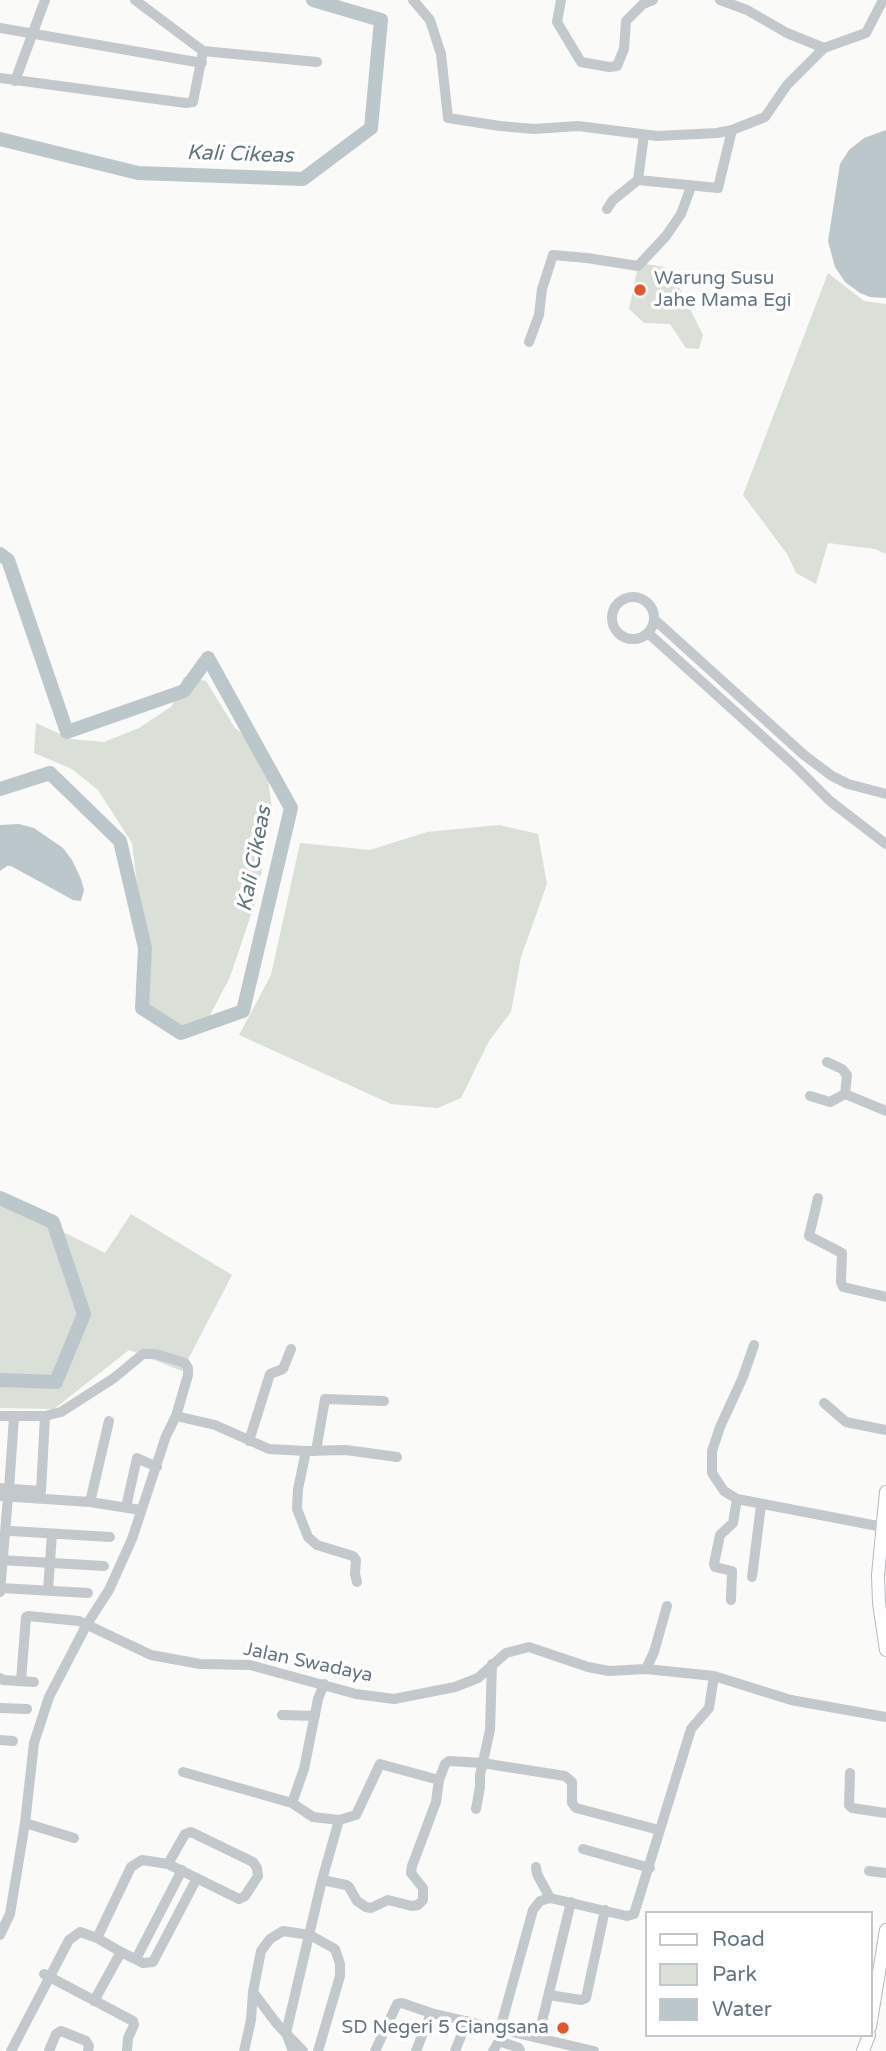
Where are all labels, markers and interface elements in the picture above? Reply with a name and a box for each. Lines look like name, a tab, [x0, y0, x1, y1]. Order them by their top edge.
water label: Kali Cikeas	[186, 141, 294, 169]
place label: Warung Susu Jahe Mama Egi	[654, 268, 791, 312]
marker: Warung Susu Jahe Mama Egi	[632, 282, 648, 298]
water label: Kali Cikeas	[232, 804, 278, 914]
street label: Jalan Swadaya	[241, 1638, 375, 1688]
legend	[644, 1911, 872, 2037]
text: Road	[712, 1927, 765, 1952]
text: Park	[712, 1962, 757, 1987]
text: Water	[712, 1997, 772, 2022]
place label: SD Negeri 5 Ciangsana	[342, 2017, 549, 2039]
marker: SD Negeri 5 Ciangsana	[555, 2020, 571, 2036]

